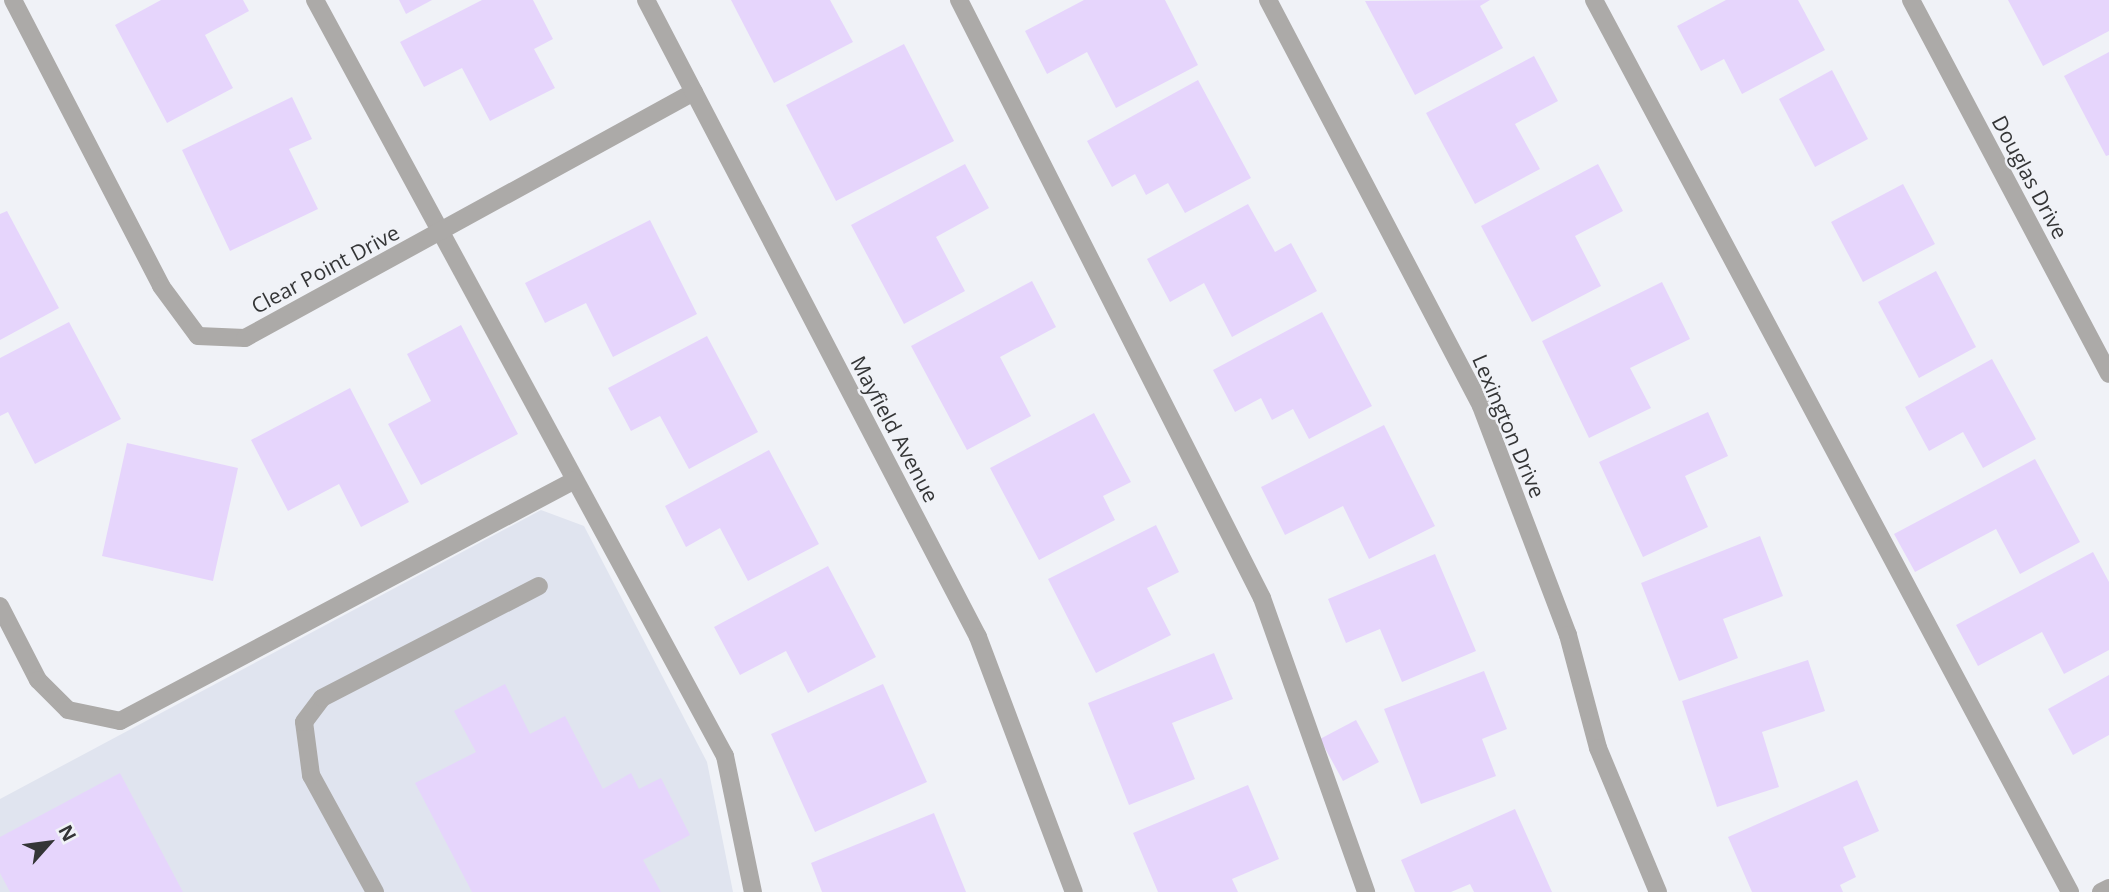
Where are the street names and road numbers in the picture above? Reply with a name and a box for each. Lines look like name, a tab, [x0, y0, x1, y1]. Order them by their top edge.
street label: Douglas Drive	[1987, 111, 2073, 243]
street label: Clear Point Drive	[247, 219, 403, 319]
street label: Lexington Drive	[1467, 351, 1551, 501]
street label: Mayfield Avenue	[846, 352, 944, 506]

